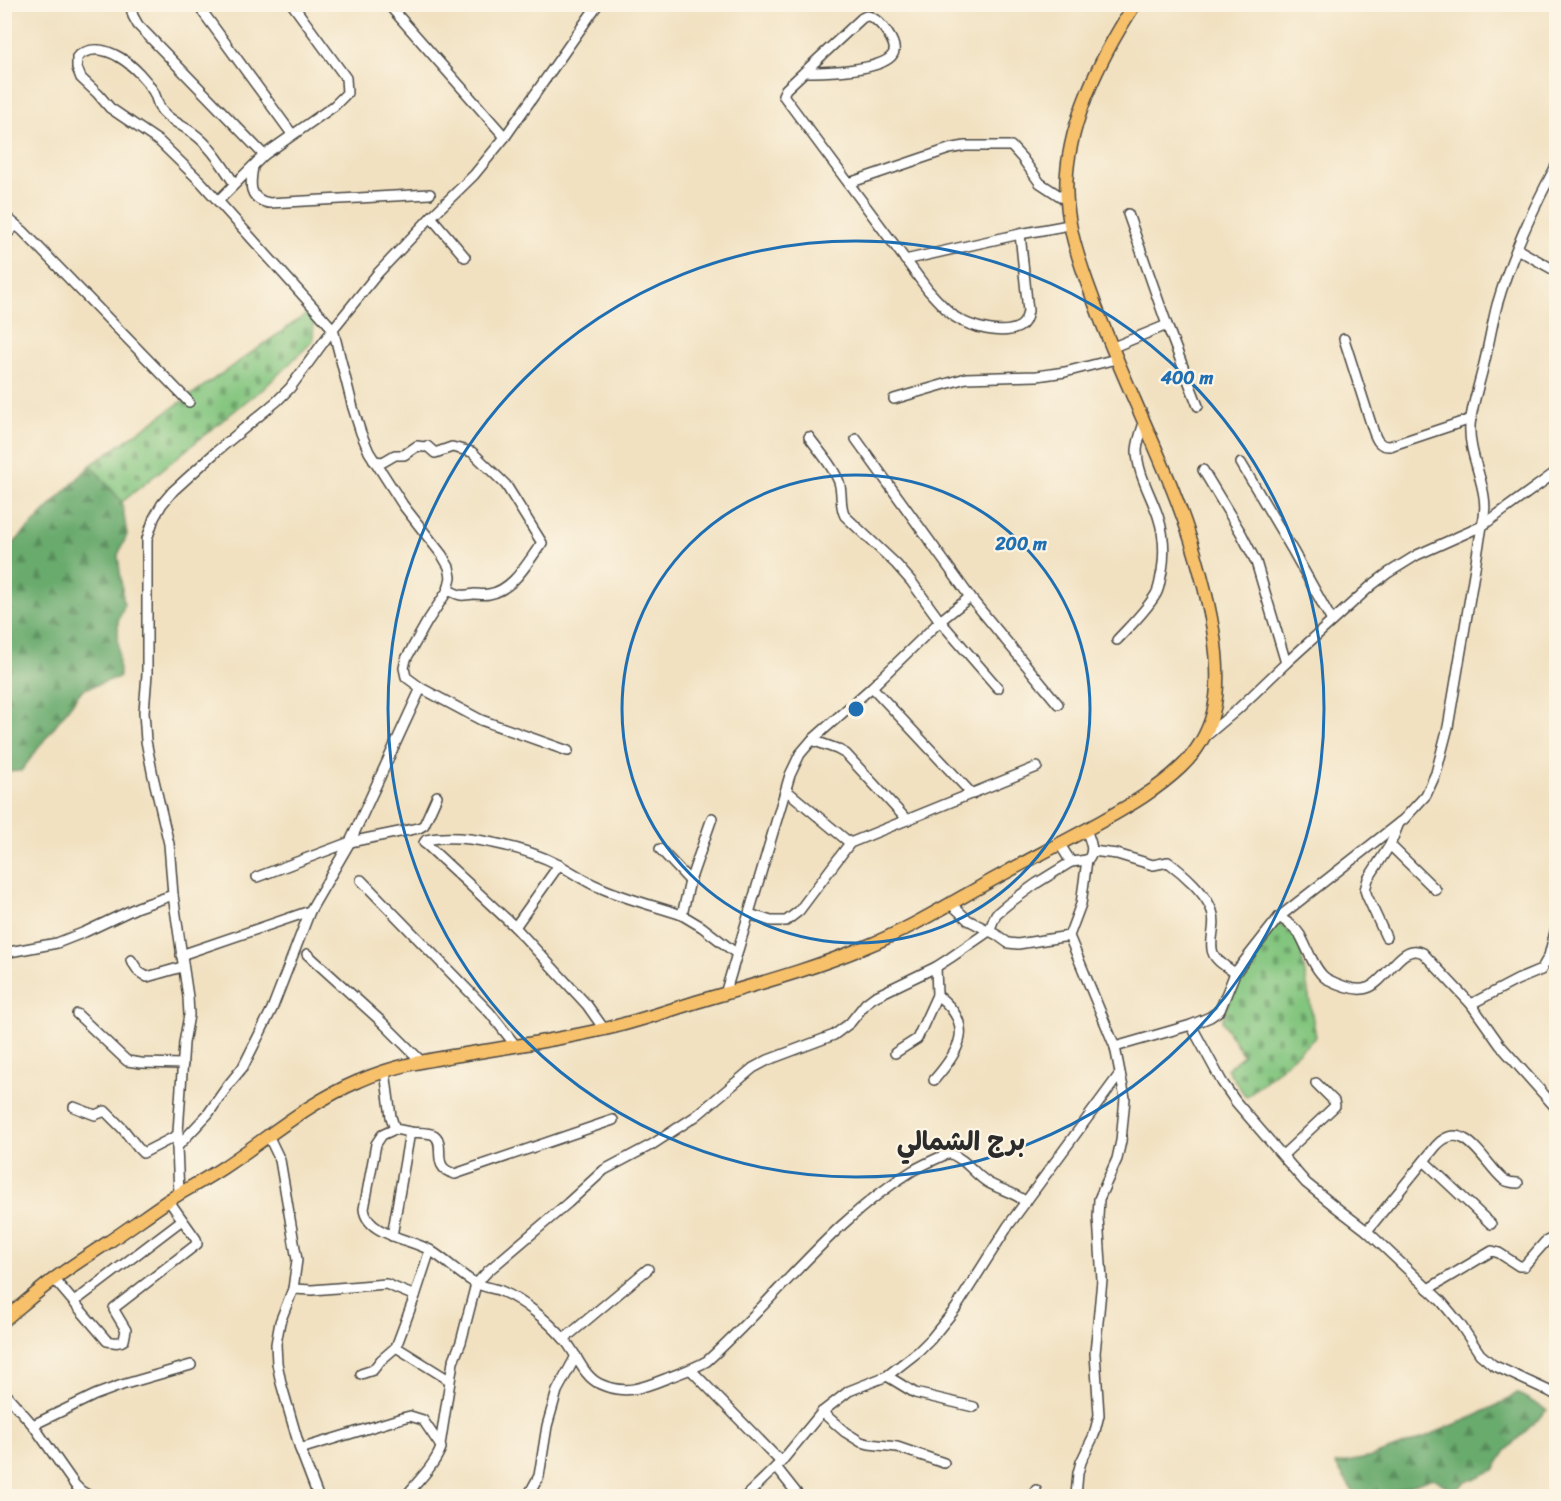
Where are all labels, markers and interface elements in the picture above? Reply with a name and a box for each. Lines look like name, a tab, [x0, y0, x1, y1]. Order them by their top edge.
text: 400 m	[1160, 362, 1213, 394]
text: 200 m	[994, 528, 1047, 560]
centre of rings	[846, 699, 866, 719]
district label: برج الشمالي	[897, 1118, 1025, 1165]

